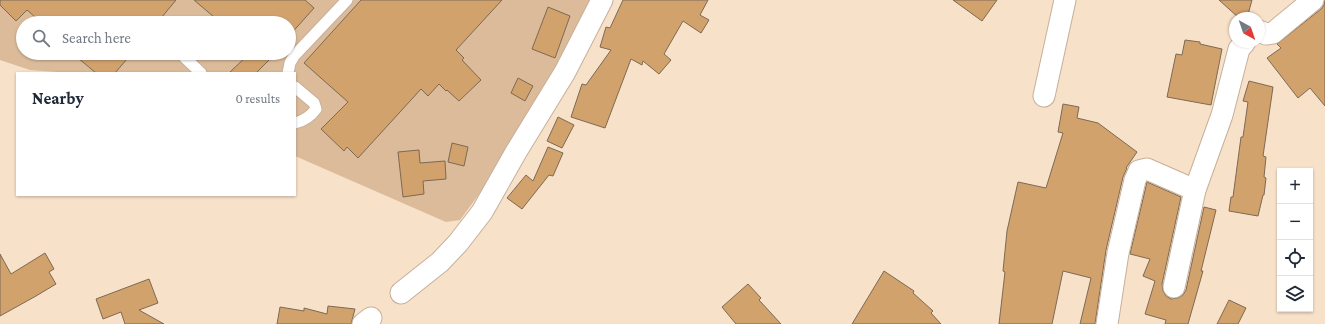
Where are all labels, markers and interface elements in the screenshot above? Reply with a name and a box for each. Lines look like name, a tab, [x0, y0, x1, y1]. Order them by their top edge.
north arrow	[1229, 12, 1265, 48]
search box	[16, 16, 296, 60]
icon: search	[30, 27, 52, 49]
text: Search here	[62, 30, 131, 46]
text: Nearby	[32, 89, 84, 108]
text: 0 results	[235, 91, 280, 106]
map controls	[1277, 168, 1313, 312]
button: +	[1277, 168, 1313, 204]
button: −	[1277, 204, 1313, 240]
button: locate	[1277, 240, 1313, 276]
button: layers	[1277, 276, 1313, 312]

